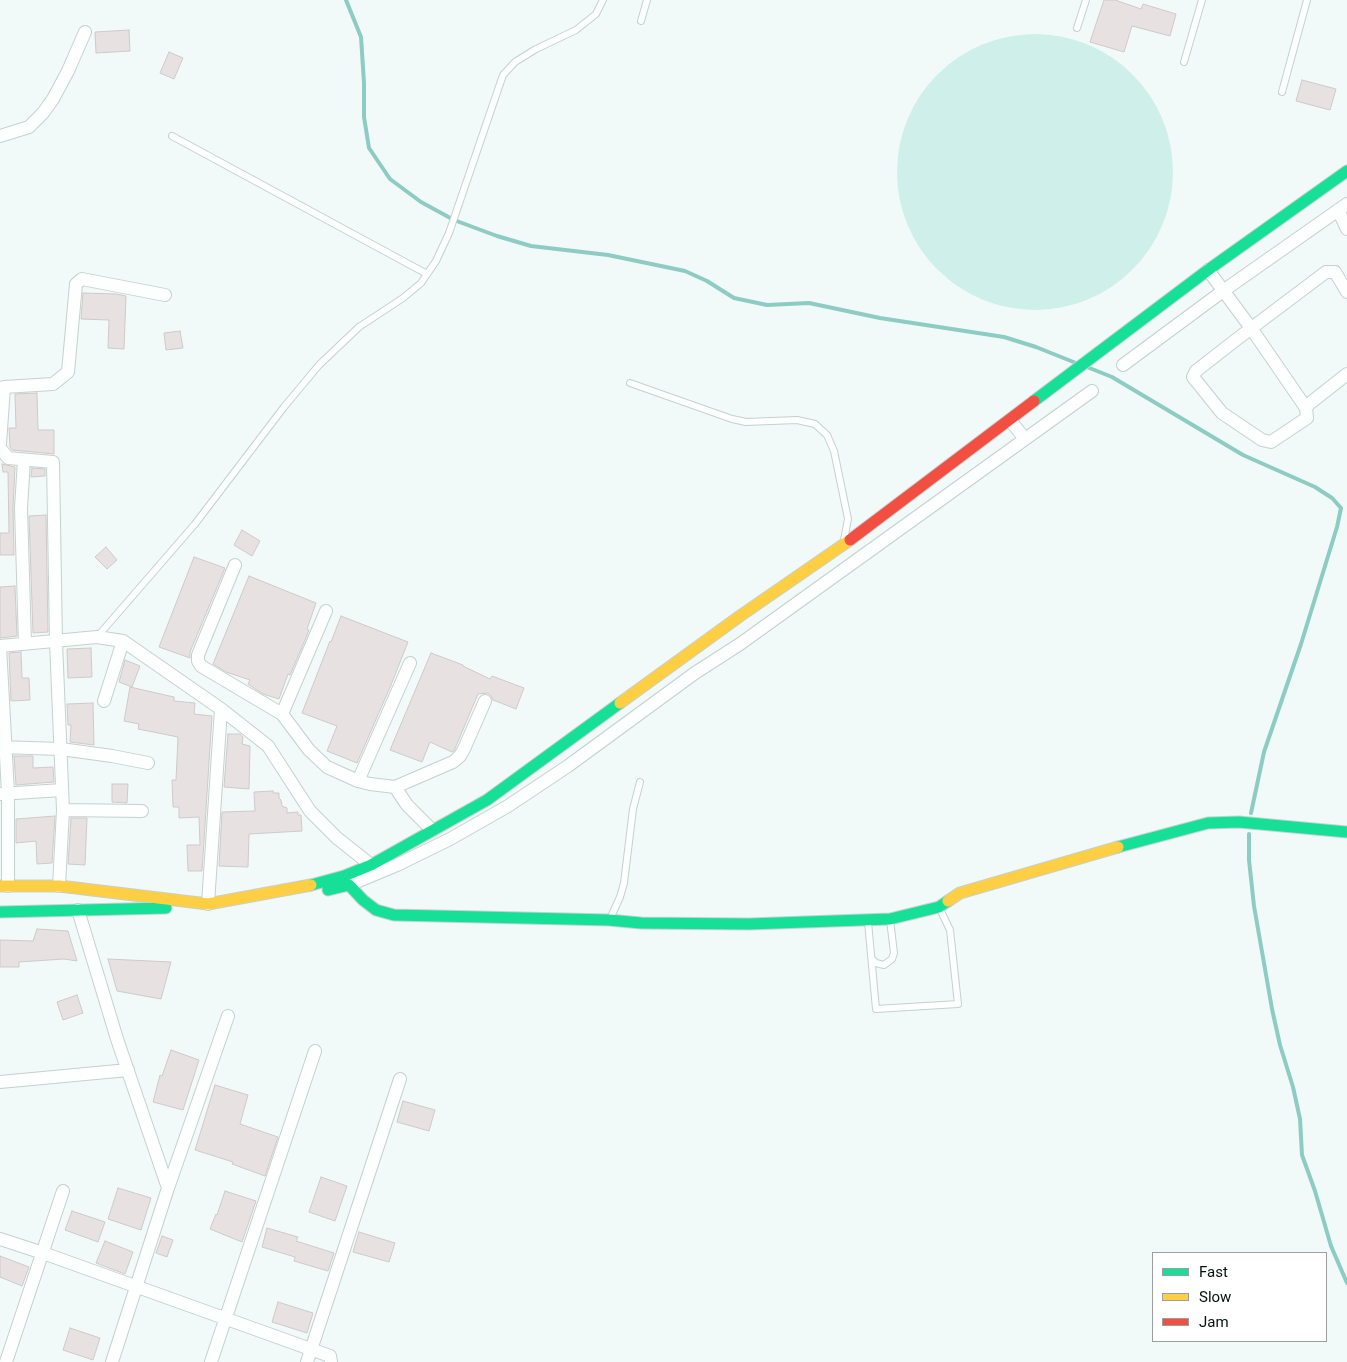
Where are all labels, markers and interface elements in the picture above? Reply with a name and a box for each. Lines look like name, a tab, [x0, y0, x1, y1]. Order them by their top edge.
legend	[1152, 1252, 1327, 1342]
text: Fast	[1199, 1263, 1228, 1281]
text: Slow	[1199, 1288, 1231, 1306]
text: Jam	[1199, 1313, 1229, 1331]

